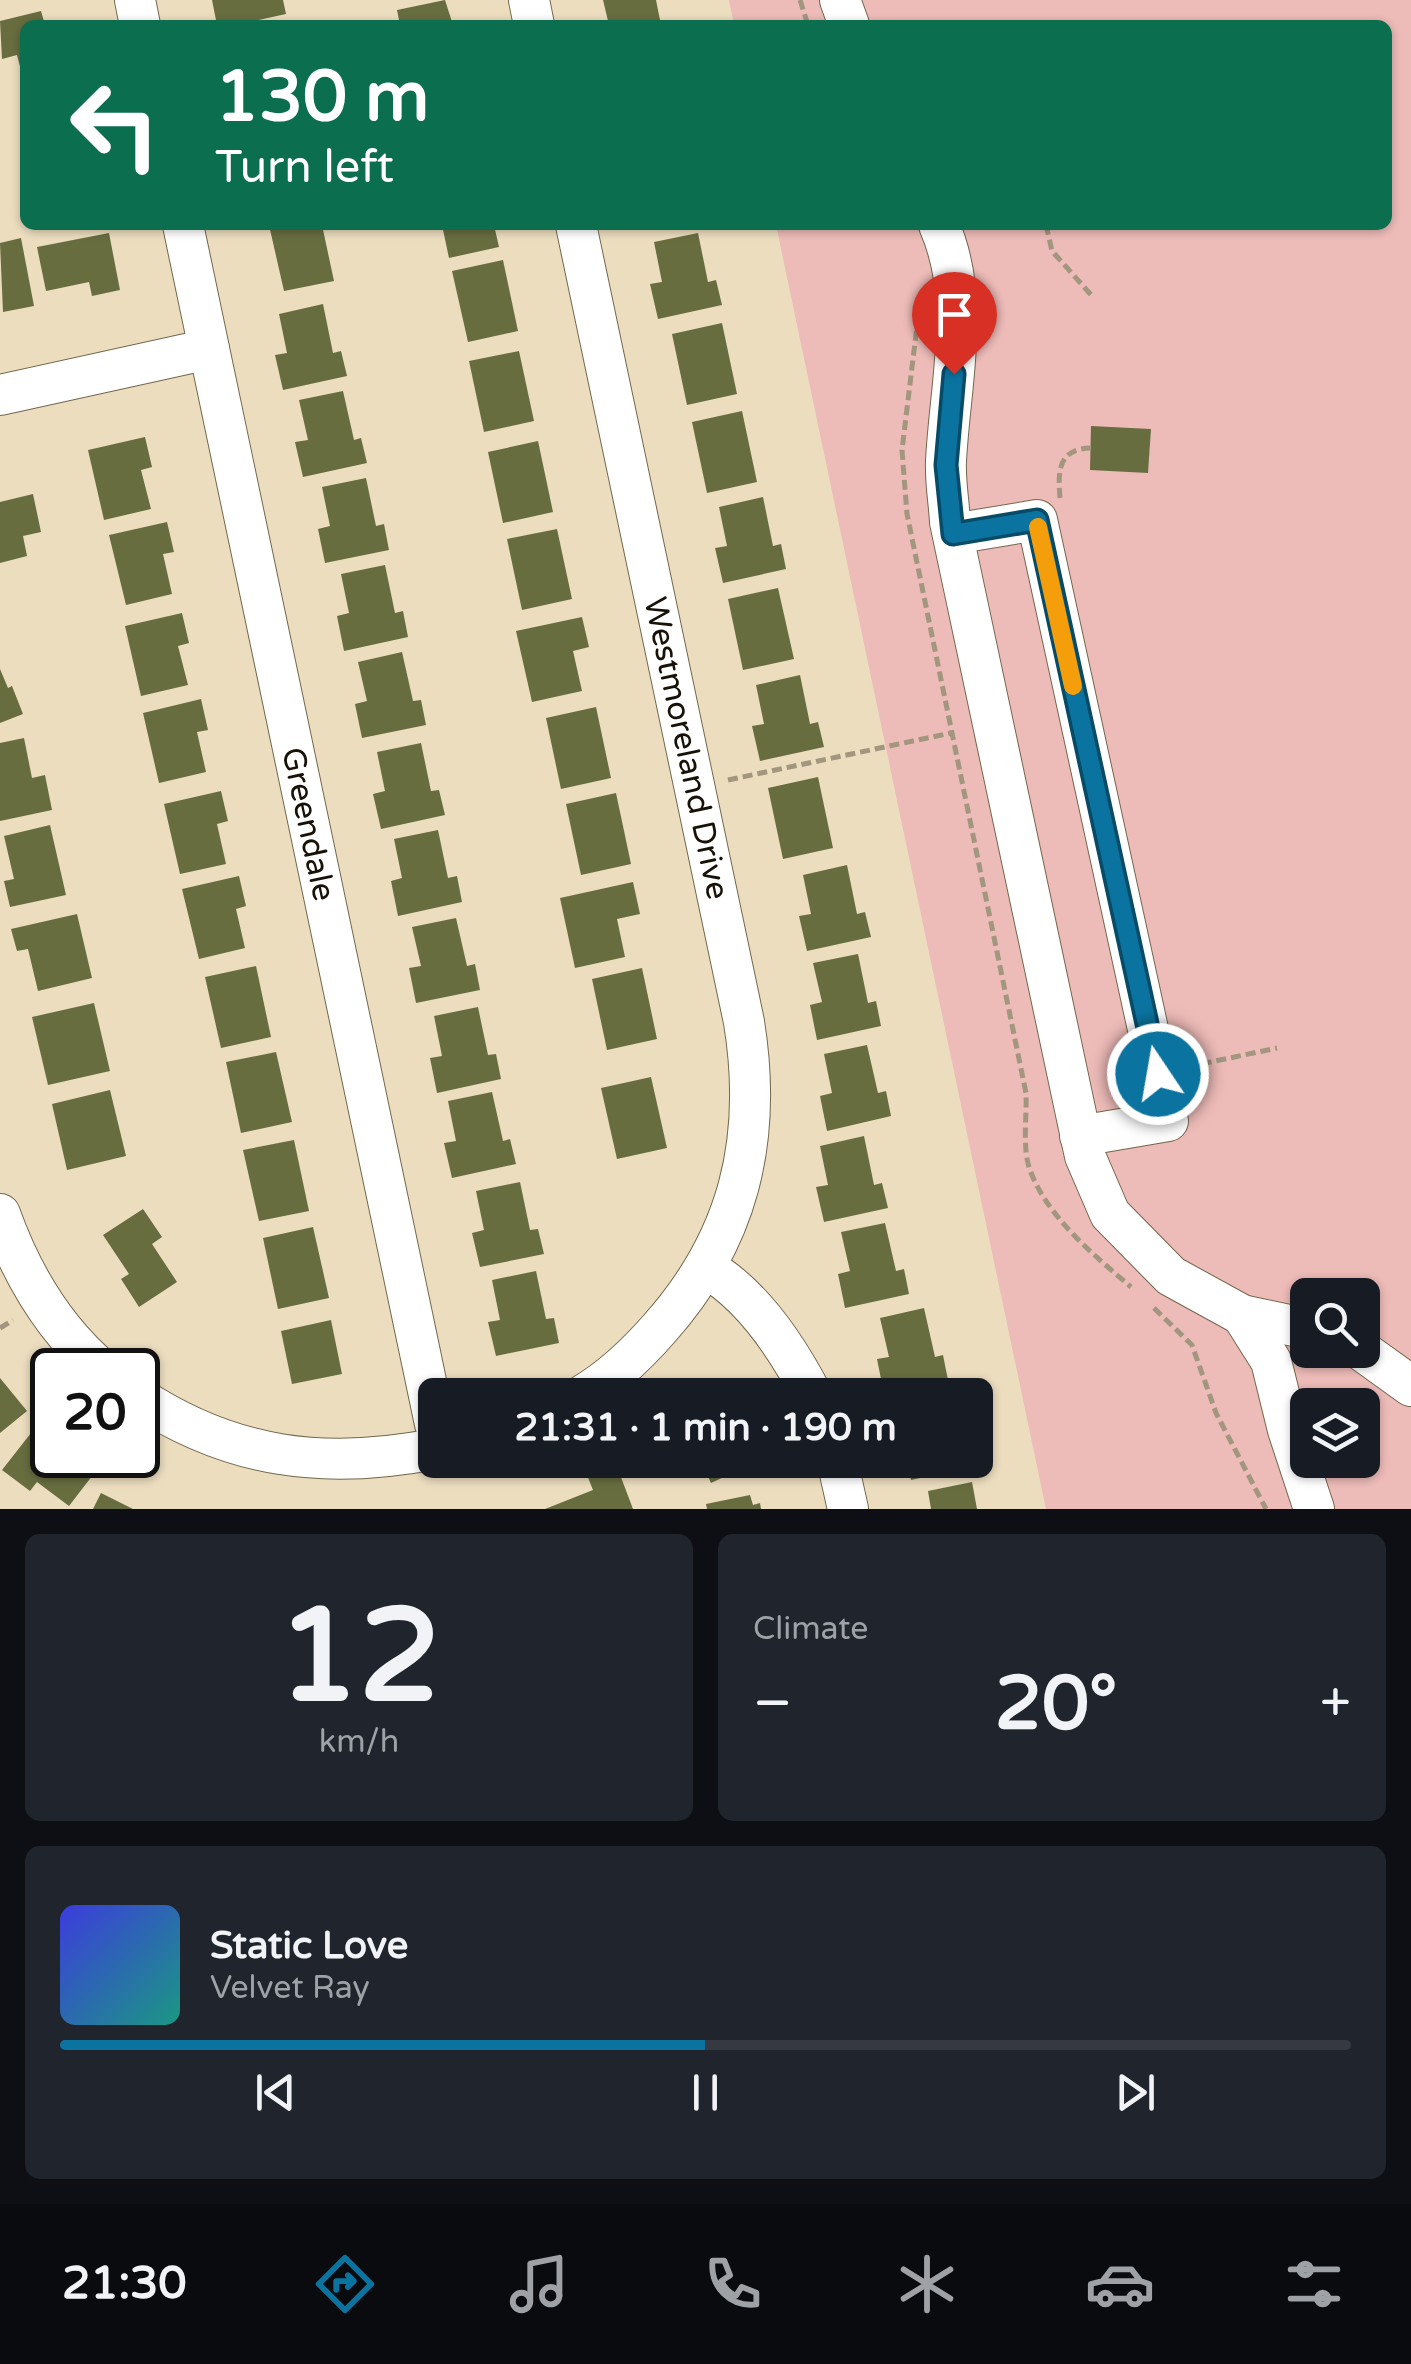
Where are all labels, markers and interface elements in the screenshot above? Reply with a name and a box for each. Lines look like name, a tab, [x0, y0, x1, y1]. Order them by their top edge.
text: 130 m	[215, 56, 429, 140]
icon: left	[50, 60, 180, 190]
text: Turn left	[215, 141, 394, 195]
pin	[912, 272, 997, 375]
icon: arrive	[927, 287, 982, 342]
street label: Westmoreland Drive	[635, 594, 737, 903]
street label: Greendale	[273, 744, 343, 904]
position arrow	[1106, 1022, 1210, 1126]
map controls	[1290, 1278, 1380, 1478]
button: search	[1290, 1278, 1380, 1368]
speed limit sign: 20	[30, 1348, 160, 1478]
button: layers	[1290, 1388, 1380, 1478]
text: 21:31 · 1 min · 190 m	[514, 1405, 897, 1451]
text: 12	[277, 1580, 441, 1736]
text: Climate	[753, 1610, 868, 1648]
text: 20°	[995, 1659, 1117, 1749]
text: −	[753, 1671, 792, 1737]
text: +	[1320, 1671, 1351, 1737]
text: km/h	[319, 1723, 399, 1761]
text: Static Love	[210, 1923, 408, 1969]
text: Velvet Ray	[210, 1969, 370, 2007]
icon: previous	[248, 2065, 303, 2120]
icon: pause	[678, 2065, 733, 2120]
icon: next	[1108, 2065, 1163, 2120]
icon: directions	[310, 2249, 380, 2319]
icon: music	[504, 2249, 574, 2319]
icon: phone	[698, 2249, 768, 2319]
icon: climate	[892, 2249, 962, 2319]
icon: car	[1085, 2249, 1155, 2319]
icon: filters	[1279, 2249, 1349, 2319]
text: 21:30	[62, 2257, 187, 2311]

